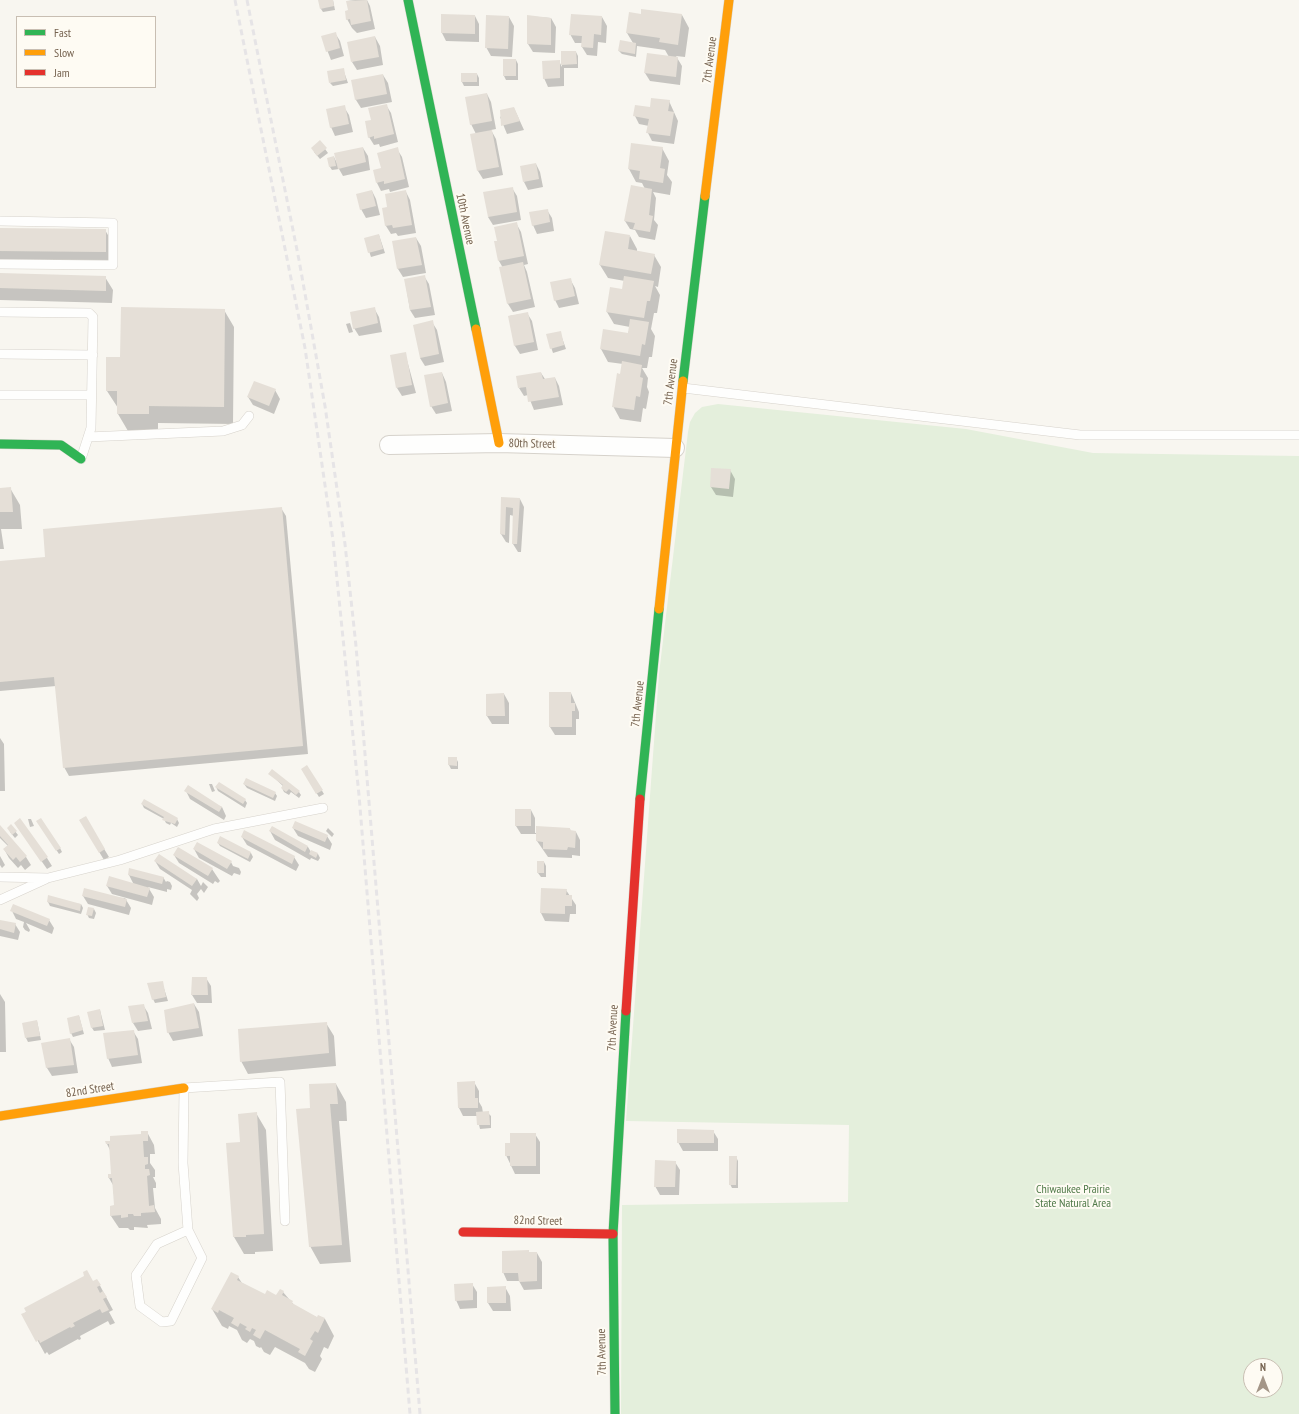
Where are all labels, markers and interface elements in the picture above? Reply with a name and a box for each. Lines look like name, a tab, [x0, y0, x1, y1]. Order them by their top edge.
legend	[16, 16, 156, 88]
text: Fast	[54, 25, 71, 40]
street label: 7th Avenue	[700, 36, 720, 84]
text: Slow	[54, 45, 74, 60]
text: Jam	[54, 65, 70, 80]
street label: 10th Avenue	[453, 192, 477, 246]
street label: 7th Avenue	[661, 358, 681, 406]
street label: 80th Street	[508, 436, 556, 452]
street label: 7th Avenue	[628, 680, 648, 728]
street label: 7th Avenue	[605, 1004, 621, 1052]
street label: 82nd Street	[65, 1079, 115, 1101]
park label: Chiwaukee Prairie State Natural Area	[1035, 1183, 1111, 1211]
street label: 82nd Street	[514, 1213, 562, 1229]
street label: 7th Avenue	[594, 1328, 610, 1376]
north arrow	[1243, 1358, 1283, 1398]
text: N	[1260, 1360, 1266, 1374]

